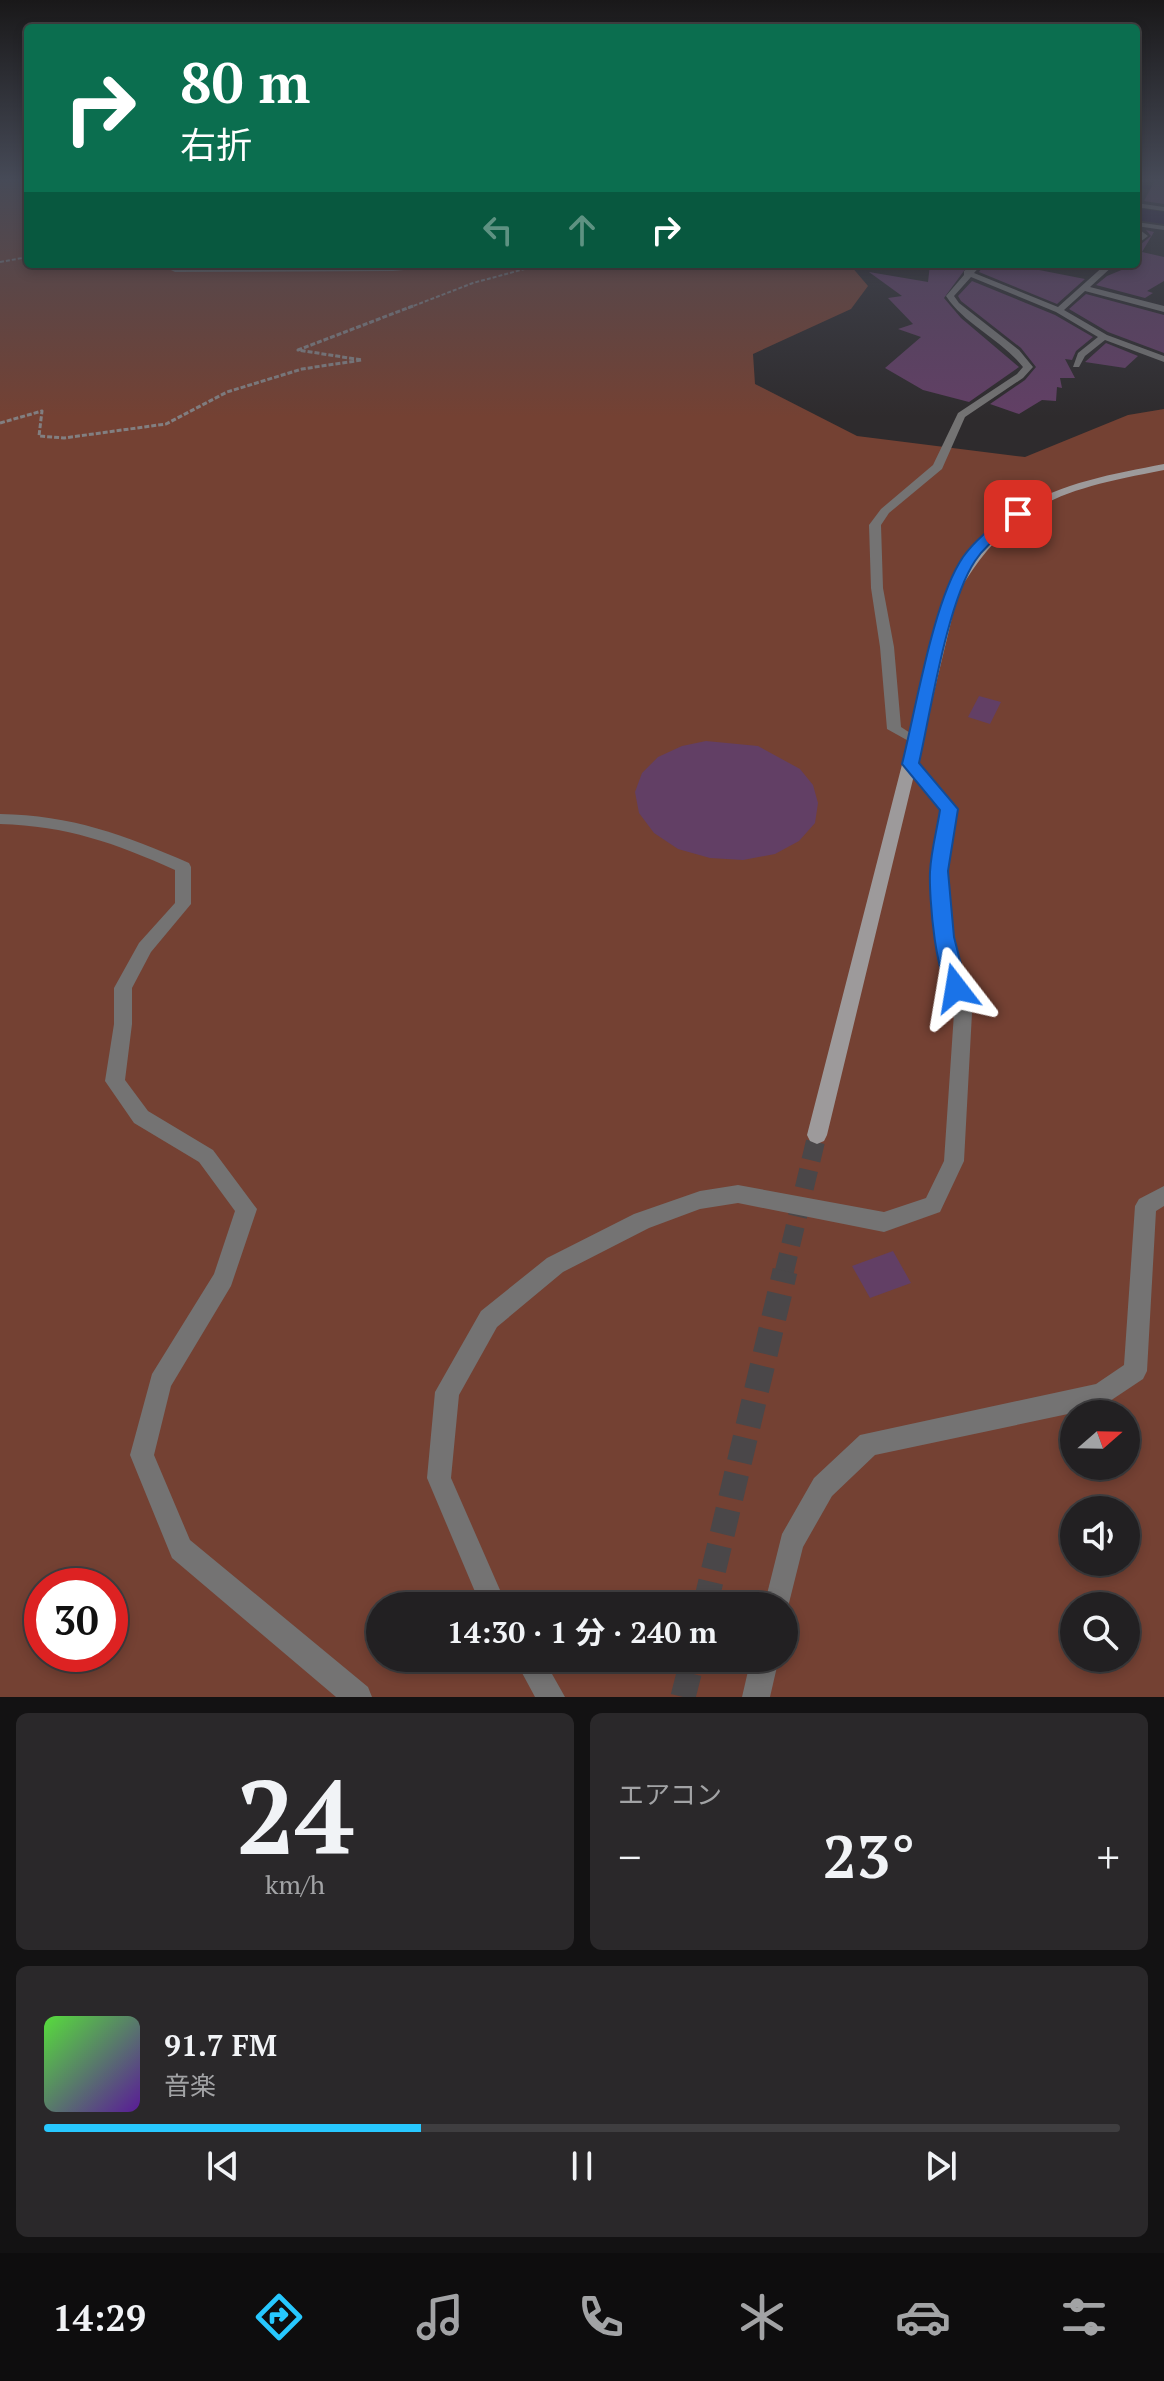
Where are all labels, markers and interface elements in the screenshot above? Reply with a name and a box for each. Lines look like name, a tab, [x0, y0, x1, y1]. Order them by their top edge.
text: 80 m	[180, 45, 310, 119]
icon: right	[48, 56, 152, 160]
text: 右折	[180, 121, 252, 168]
icon: left	[476, 208, 520, 252]
icon: ahead	[560, 208, 604, 252]
icon: right	[644, 208, 688, 252]
pin	[984, 480, 1052, 548]
icon: arrive	[996, 492, 1040, 536]
position arrow	[914, 946, 998, 1030]
north arrow	[1060, 1400, 1140, 1480]
map controls	[1060, 1400, 1140, 1672]
button: sound	[1060, 1496, 1140, 1576]
speed limit sign: 30	[24, 1568, 128, 1672]
button: search	[1060, 1592, 1140, 1672]
text: 14:30 · 1 分 · 240 m	[447, 1612, 717, 1652]
text: 24	[236, 1746, 354, 1884]
text: エアコン	[618, 1777, 722, 1811]
text: 23°	[823, 1816, 915, 1895]
text: −	[618, 1827, 641, 1886]
text: +	[1097, 1827, 1120, 1886]
text: km/h	[265, 1867, 325, 1901]
text: 91.7 FM	[164, 2025, 277, 2065]
text: 音楽	[164, 2068, 216, 2102]
icon: previous	[201, 2144, 245, 2188]
icon: pause	[560, 2144, 604, 2188]
icon: next	[919, 2144, 963, 2188]
icon: directions	[251, 2289, 307, 2345]
icon: music	[412, 2289, 468, 2345]
icon: phone	[573, 2289, 629, 2345]
icon: climate	[734, 2289, 790, 2345]
icon: car	[895, 2289, 951, 2345]
icon: filters	[1056, 2289, 1112, 2345]
text: 14:29	[52, 2294, 146, 2341]

